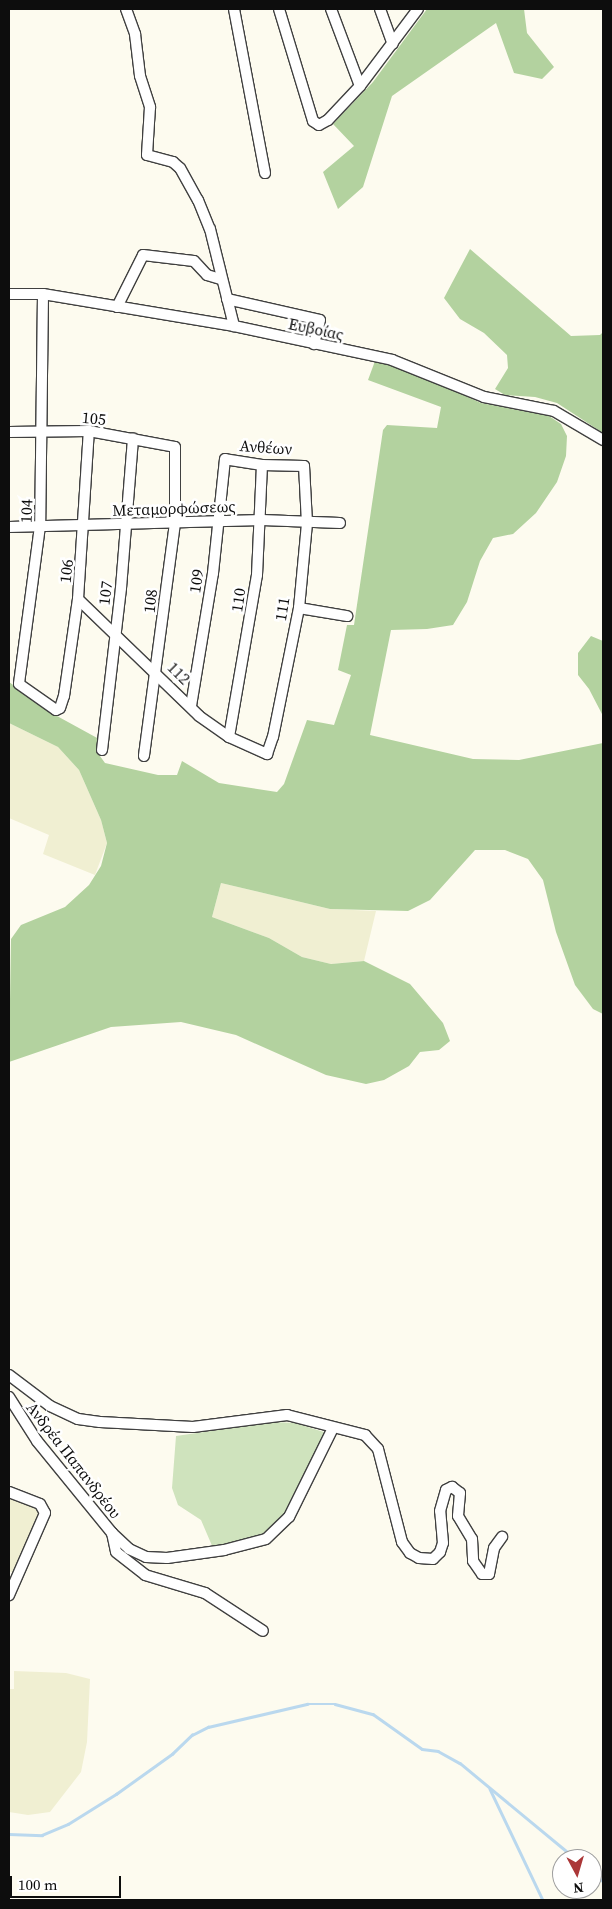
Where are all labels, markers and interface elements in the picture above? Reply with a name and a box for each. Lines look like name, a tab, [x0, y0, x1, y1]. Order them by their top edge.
street label: Ευβοίας	[287, 314, 345, 344]
street label: 105	[81, 407, 107, 429]
street label: Ανθέων	[239, 436, 293, 458]
street label: Μεταμορφώσεως	[112, 496, 236, 520]
street label: 104	[16, 499, 36, 523]
street label: 106	[55, 558, 77, 584]
street label: 109	[185, 568, 207, 594]
street label: 107	[94, 580, 116, 606]
street label: 110	[227, 587, 249, 613]
street label: 108	[139, 588, 161, 614]
street label: 111	[271, 596, 293, 622]
street label: 112	[164, 658, 194, 688]
street label: Ανδρέα Παπανδρέου	[23, 1398, 125, 1522]
north arrow	[552, 1849, 602, 1899]
scale bar	[12, 1866, 124, 1898]
text: 100 m	[18, 1874, 58, 1895]
text: N	[572, 1877, 585, 1898]

